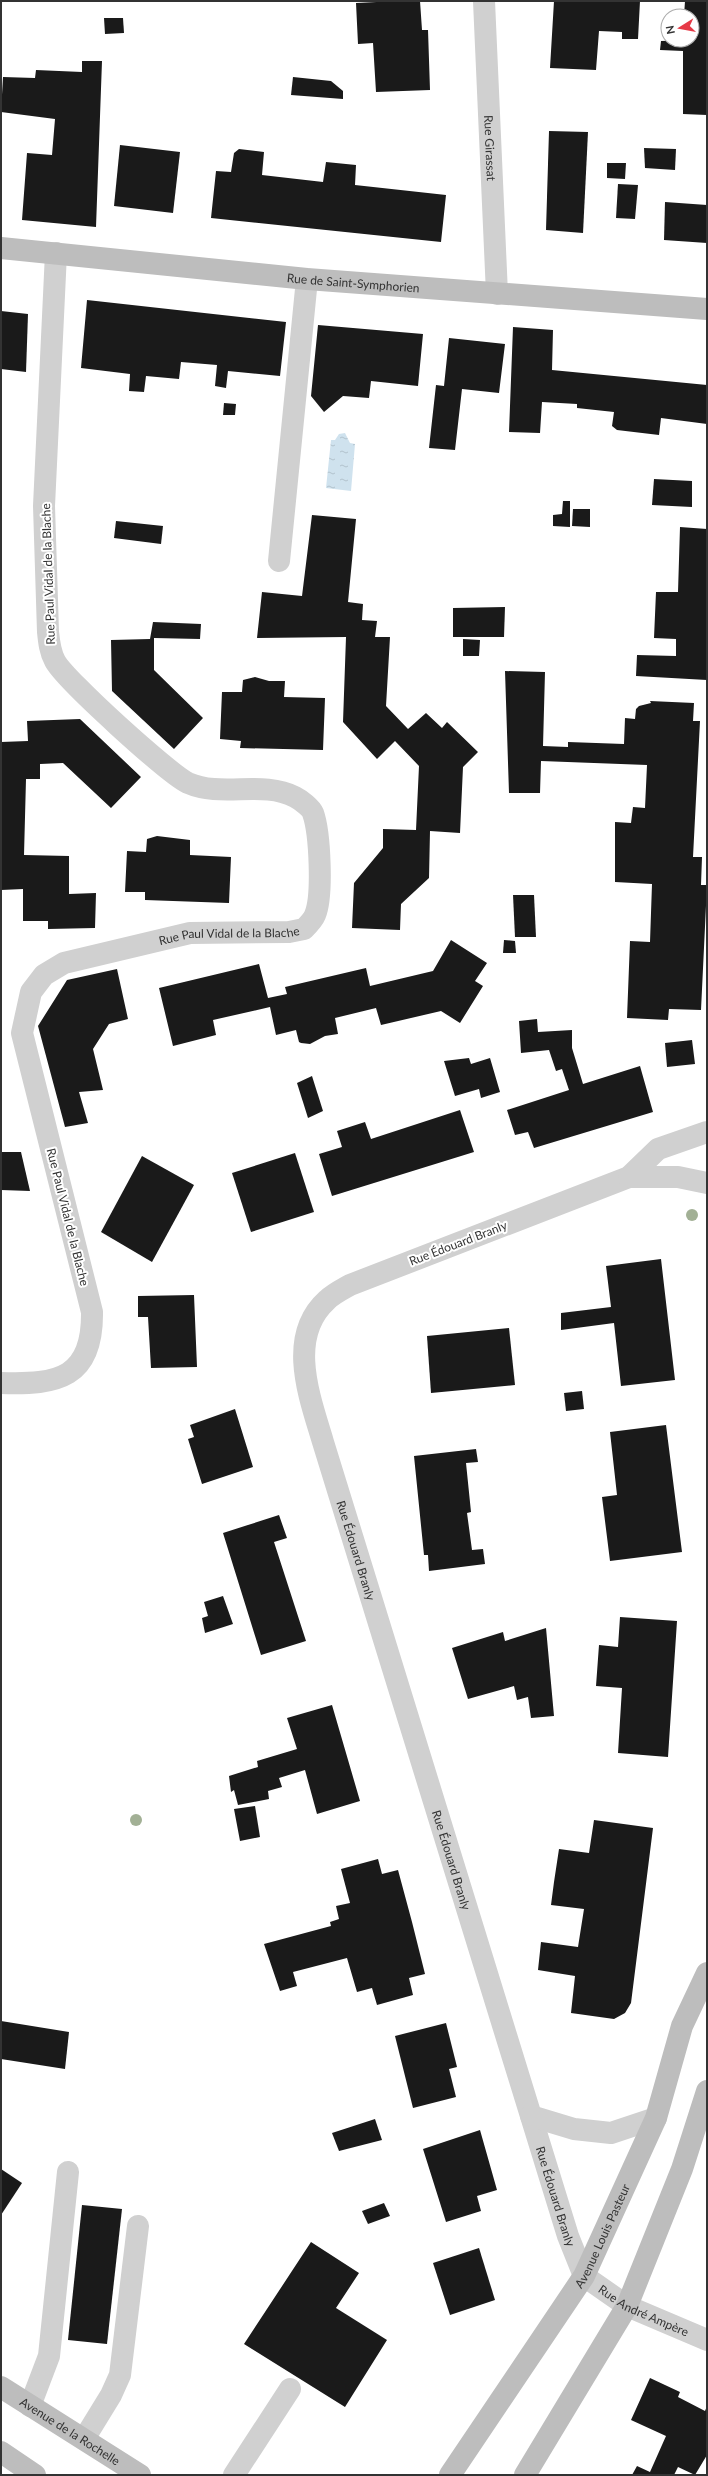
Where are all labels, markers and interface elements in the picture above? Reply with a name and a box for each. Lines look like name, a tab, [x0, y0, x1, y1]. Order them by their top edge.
north arrow	[660, 8, 700, 48]
text: N	[663, 25, 677, 35]
street label: Rue Girassat	[482, 115, 499, 182]
street label: Rue de Saint-Symphorien	[286, 270, 420, 295]
street label: Rue Paul Vidal de la Blache	[38, 503, 58, 645]
street label: Rue Paul Vidal de la Blache	[157, 923, 301, 948]
street label: Rue Paul Vidal de la Blache	[44, 1147, 92, 1287]
street label: Rue Édouard Branly	[407, 1217, 510, 1269]
street label: Rue Édouard Branly	[334, 1498, 379, 1603]
street label: Rue Édouard Branly	[429, 1808, 475, 1913]
street label: Rue Édouard Branly	[533, 2144, 579, 2249]
street label: Avenue Louis Pasteur	[571, 2181, 633, 2291]
street label: Rue André Ampère	[596, 2281, 691, 2339]
street label: Avenue de la Rochelle	[17, 2394, 123, 2468]

